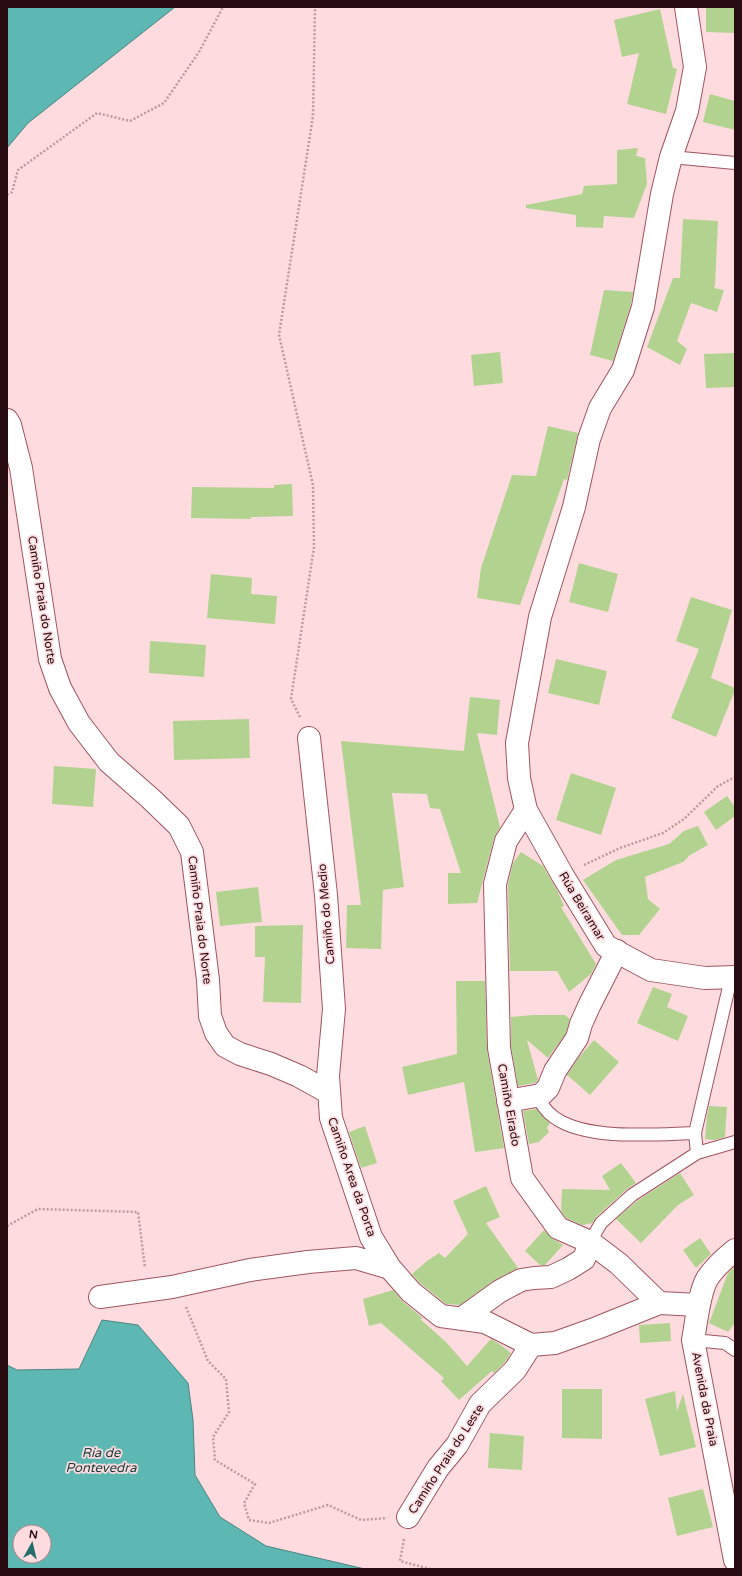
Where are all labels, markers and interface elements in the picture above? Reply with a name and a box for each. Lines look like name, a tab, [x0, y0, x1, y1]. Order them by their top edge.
street label: Camiño Praia do Norte	[25, 535, 59, 665]
street label: Camiño Praia do Norte	[185, 855, 215, 985]
street label: Camiño do Medio	[315, 863, 337, 965]
street label: Rúa Beiramar	[556, 869, 608, 943]
street label: Camiño Eirado	[495, 1063, 523, 1147]
street label: Camiño Area da Porta	[325, 1115, 379, 1239]
street label: Avenida da Praia	[689, 1351, 721, 1447]
street label: Camiño Praia do Leste	[405, 1401, 487, 1516]
water label: Ría de Pontevedra	[65, 1445, 137, 1476]
north arrow	[12, 1524, 52, 1564]
text: N	[28, 1528, 39, 1542]

